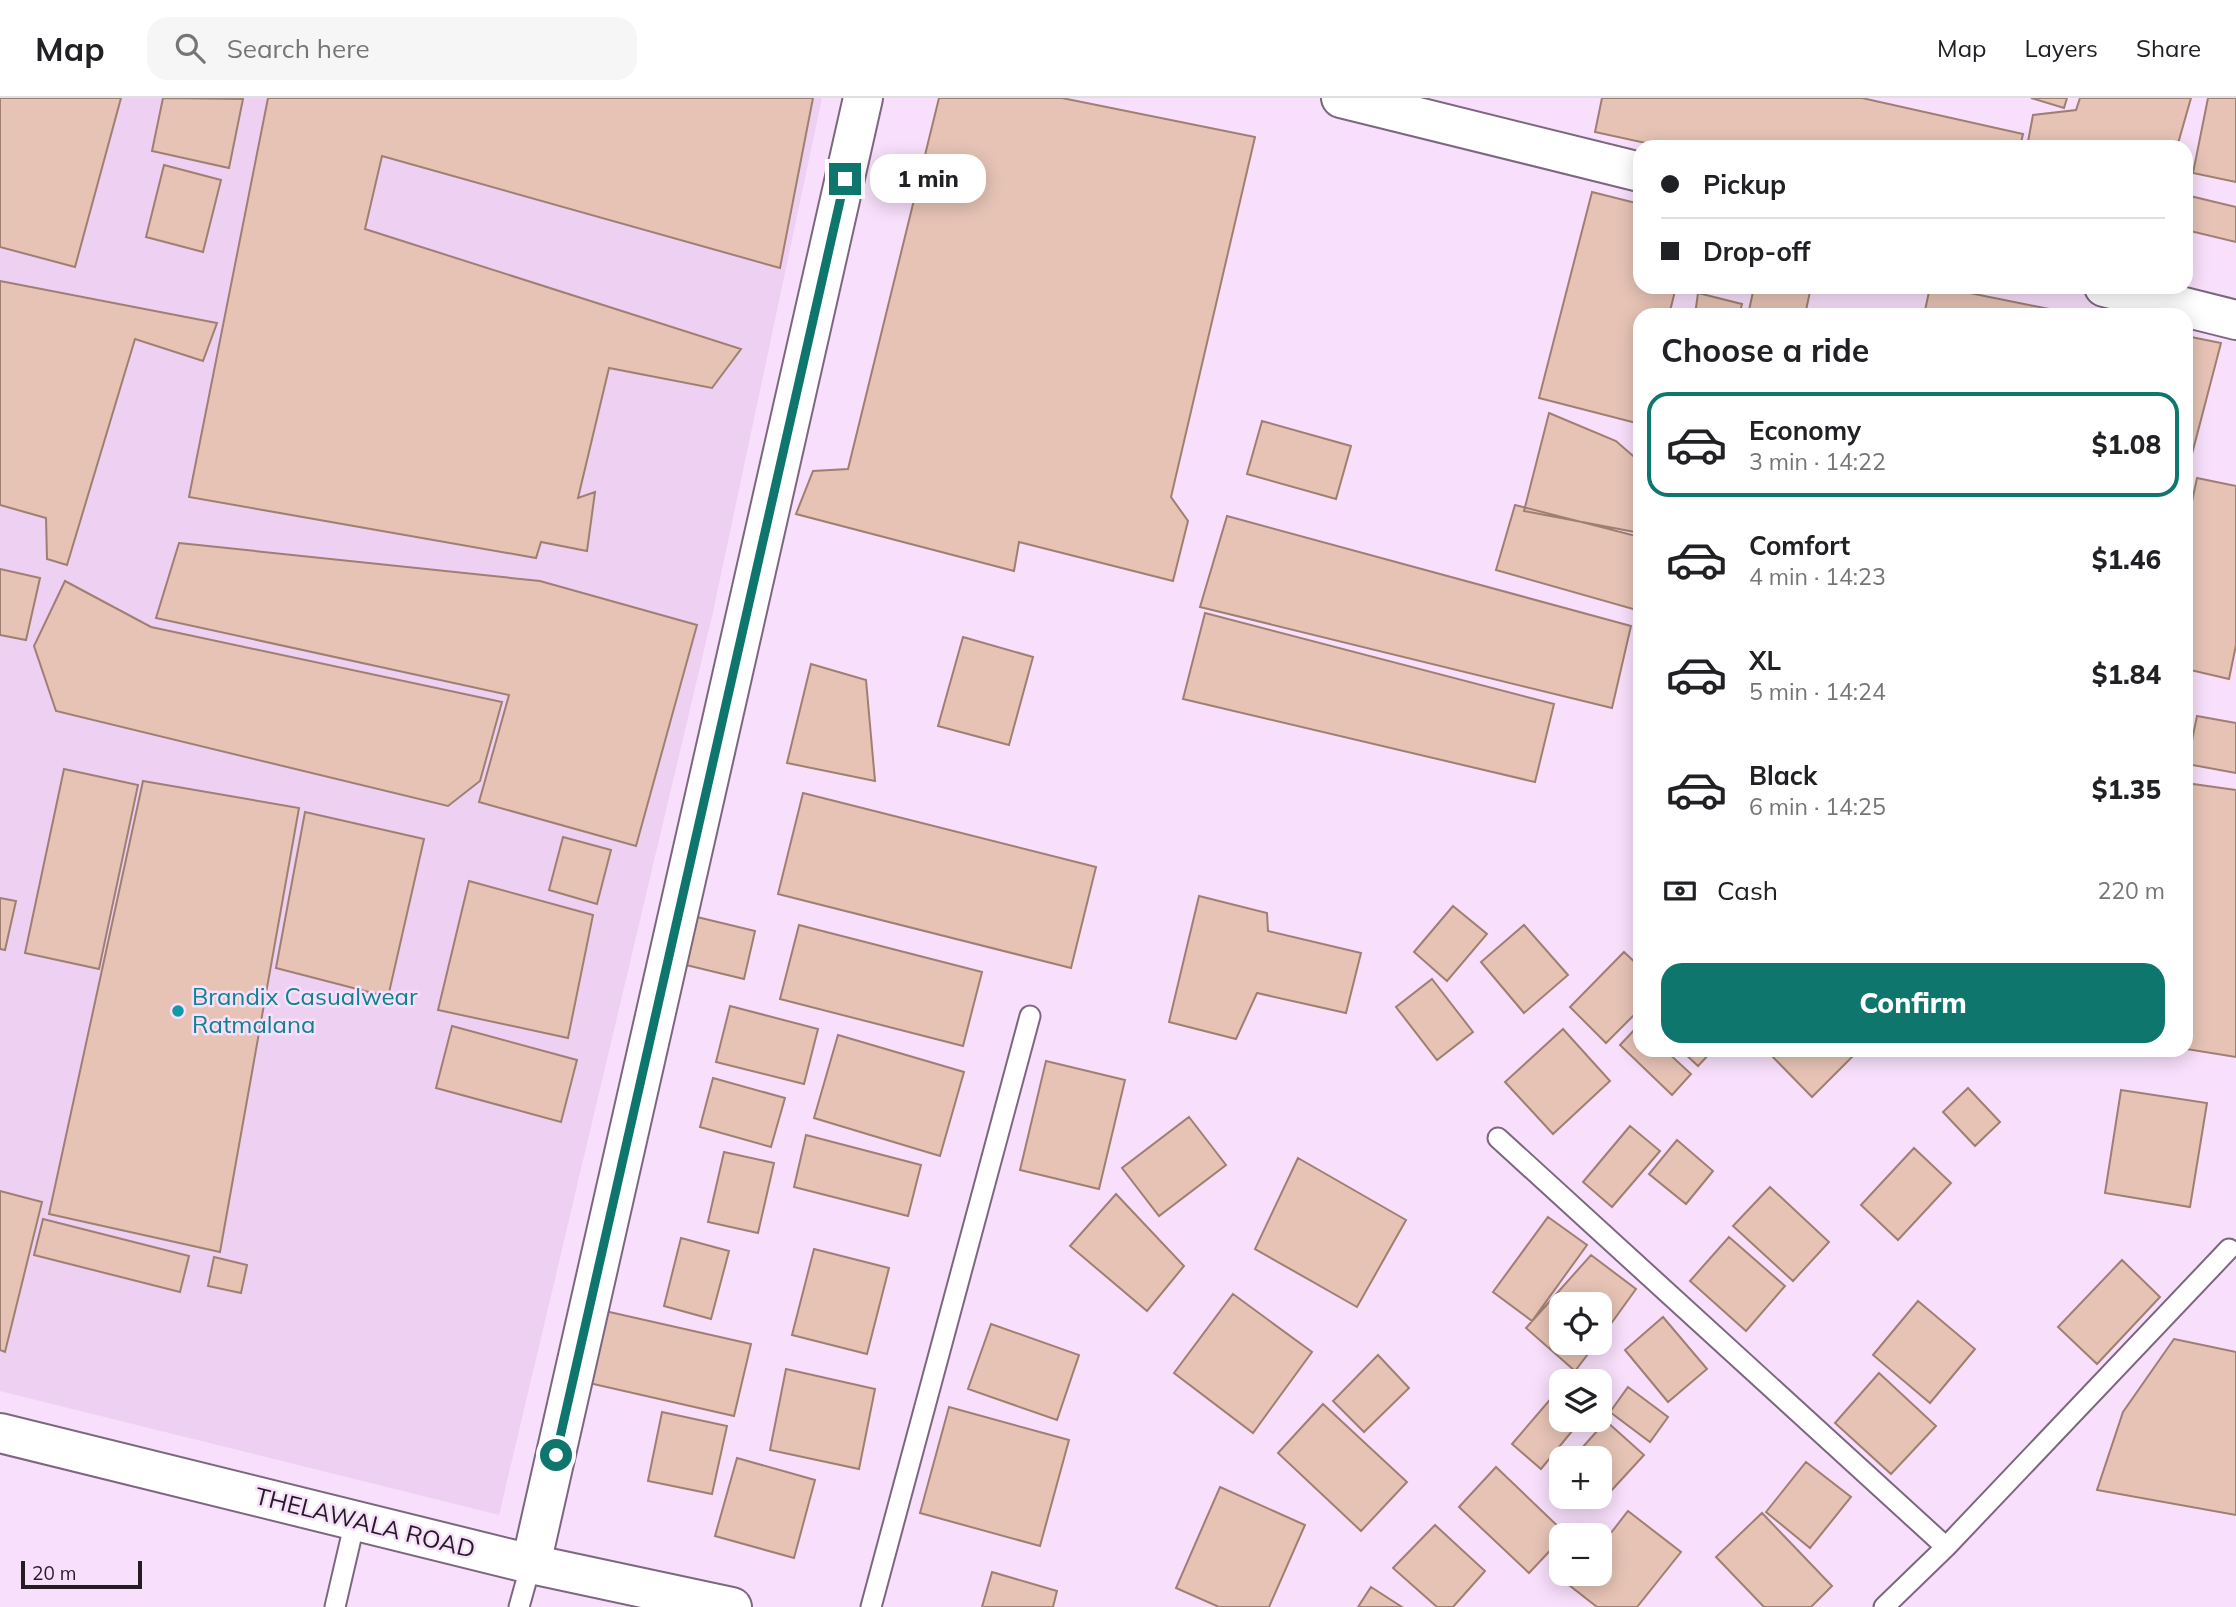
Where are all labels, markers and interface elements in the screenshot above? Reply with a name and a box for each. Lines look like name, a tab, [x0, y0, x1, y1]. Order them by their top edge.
search box	[147, 17, 637, 80]
text: Map	[35, 28, 105, 69]
icon: search	[171, 29, 209, 67]
text: Search here	[227, 32, 370, 65]
text: Map	[1937, 33, 1986, 63]
text: Layers	[2024, 33, 2098, 63]
text: Share	[2136, 33, 2201, 63]
callout: 1 min	[870, 154, 985, 204]
route end	[829, 163, 861, 195]
text: 1 min	[897, 164, 959, 193]
text: Pickup	[1703, 168, 1786, 201]
text: Drop-off	[1703, 235, 1810, 268]
text: Choose a ride	[1661, 330, 1869, 370]
icon: car	[1665, 413, 1728, 476]
text: Economy	[1749, 414, 1861, 447]
text: $1.08	[2092, 428, 2161, 461]
text: 3 min · 14:22	[1749, 447, 1886, 476]
icon: car	[1665, 528, 1728, 591]
text: Comfort	[1749, 529, 1850, 562]
text: $1.46	[2092, 543, 2161, 576]
text: 4 min · 14:23	[1749, 562, 1886, 591]
icon: car	[1665, 643, 1728, 706]
text: XL	[1749, 644, 1781, 677]
text: $1.84	[2092, 658, 2161, 691]
text: 5 min · 14:24	[1749, 677, 1886, 706]
icon: car	[1665, 758, 1728, 821]
text: Black	[1749, 759, 1817, 792]
text: $1.35	[2092, 773, 2161, 806]
text: 6 min · 14:25	[1749, 792, 1886, 821]
icon: cash	[1661, 872, 1699, 910]
text: Cash	[1717, 874, 1778, 907]
text: 220 m	[2097, 876, 2165, 905]
button: Confirm	[1661, 963, 2165, 1043]
place label: Brandix Casualwear Ratmalana	[192, 981, 418, 1039]
marker: Brandix Casualwear Ratmalana	[170, 1003, 186, 1019]
map controls	[1549, 1292, 1612, 1586]
button: locate	[1549, 1292, 1612, 1355]
button: layers	[1549, 1369, 1612, 1432]
route start	[540, 1439, 572, 1471]
button: +	[1549, 1446, 1612, 1509]
street label: THELAWALA ROAD	[252, 1480, 478, 1564]
button: −	[1549, 1523, 1612, 1586]
scale bar	[21, 1558, 142, 1590]
text: 20 m	[32, 1561, 76, 1585]

